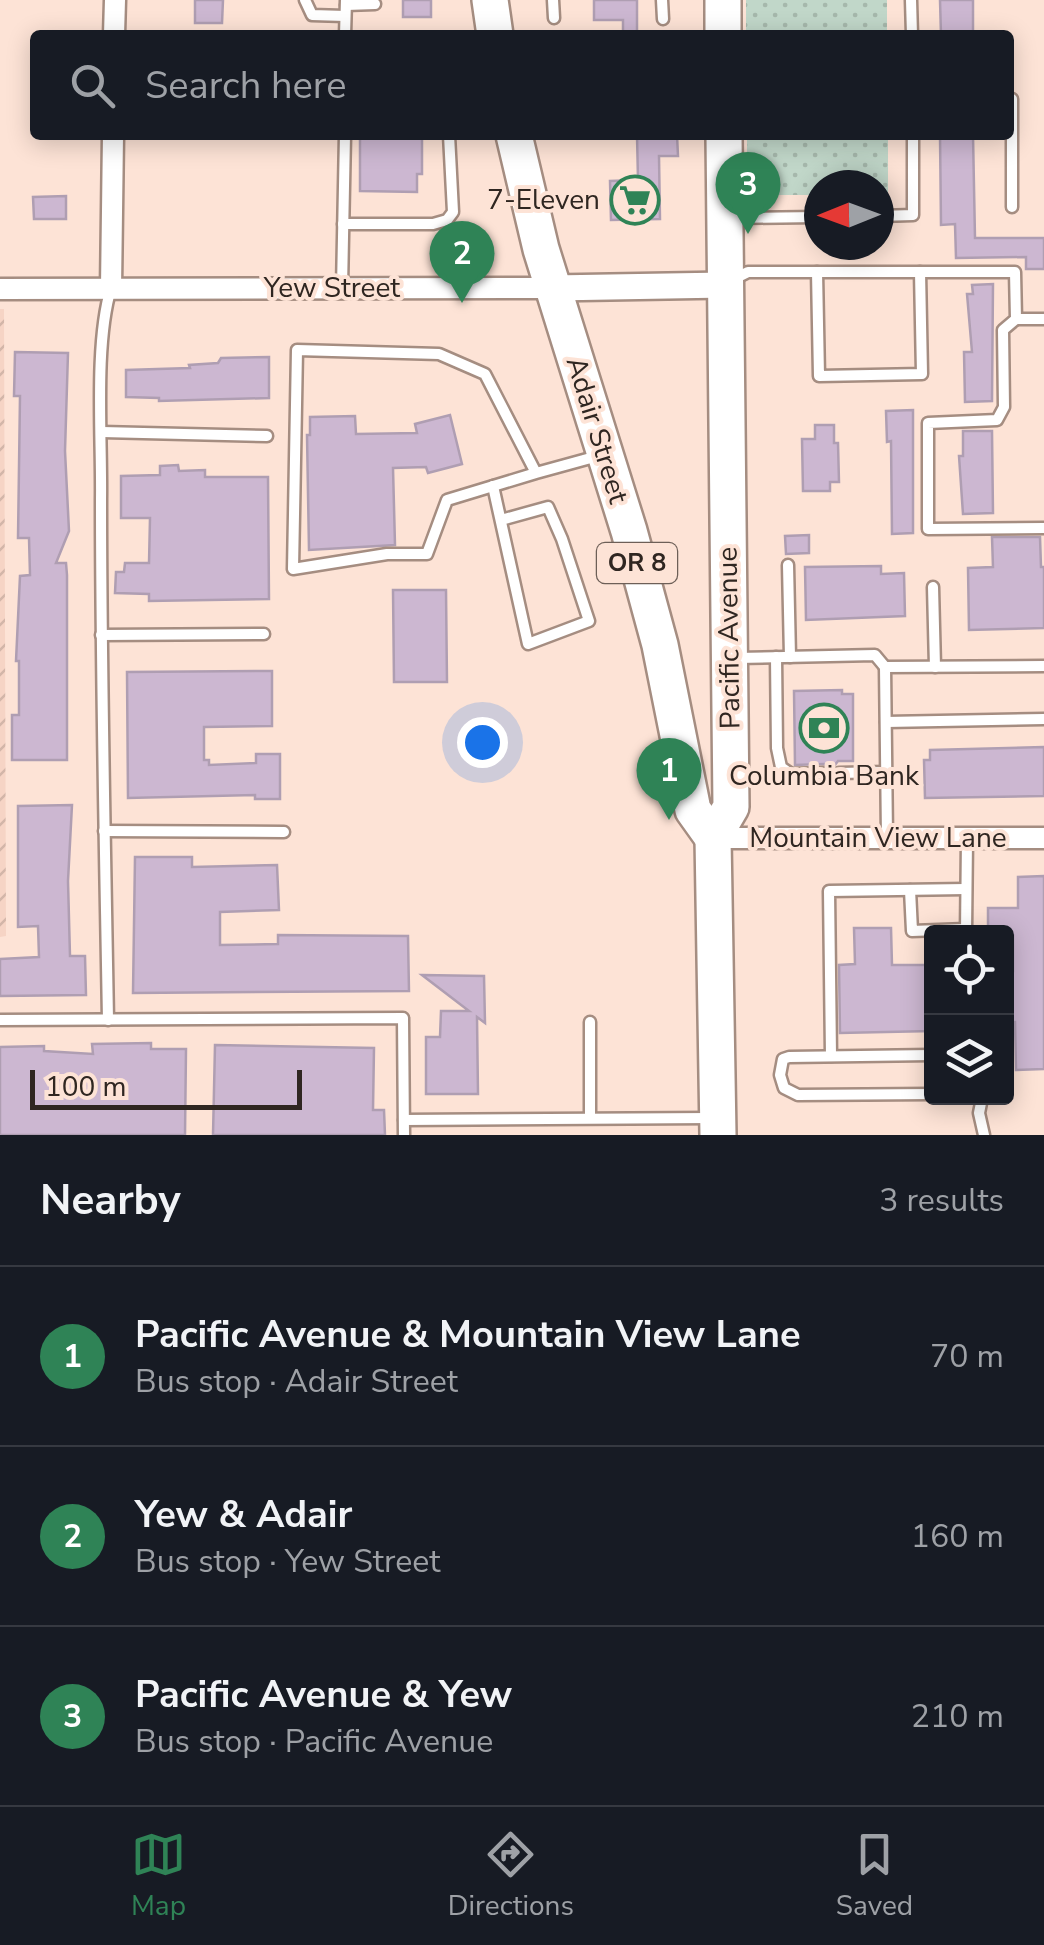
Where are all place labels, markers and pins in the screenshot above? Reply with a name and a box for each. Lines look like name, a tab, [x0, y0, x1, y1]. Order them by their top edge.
pin: 3	[716, 152, 780, 234]
supermarket icon: 7-Eleven	[609, 174, 661, 226]
place label: 7-Eleven	[487, 181, 600, 219]
pin: 2	[430, 220, 494, 303]
bank icon: Columbia Bank	[798, 702, 850, 754]
pin: 1	[636, 738, 702, 820]
place label: Columbia Bank	[729, 757, 920, 795]

